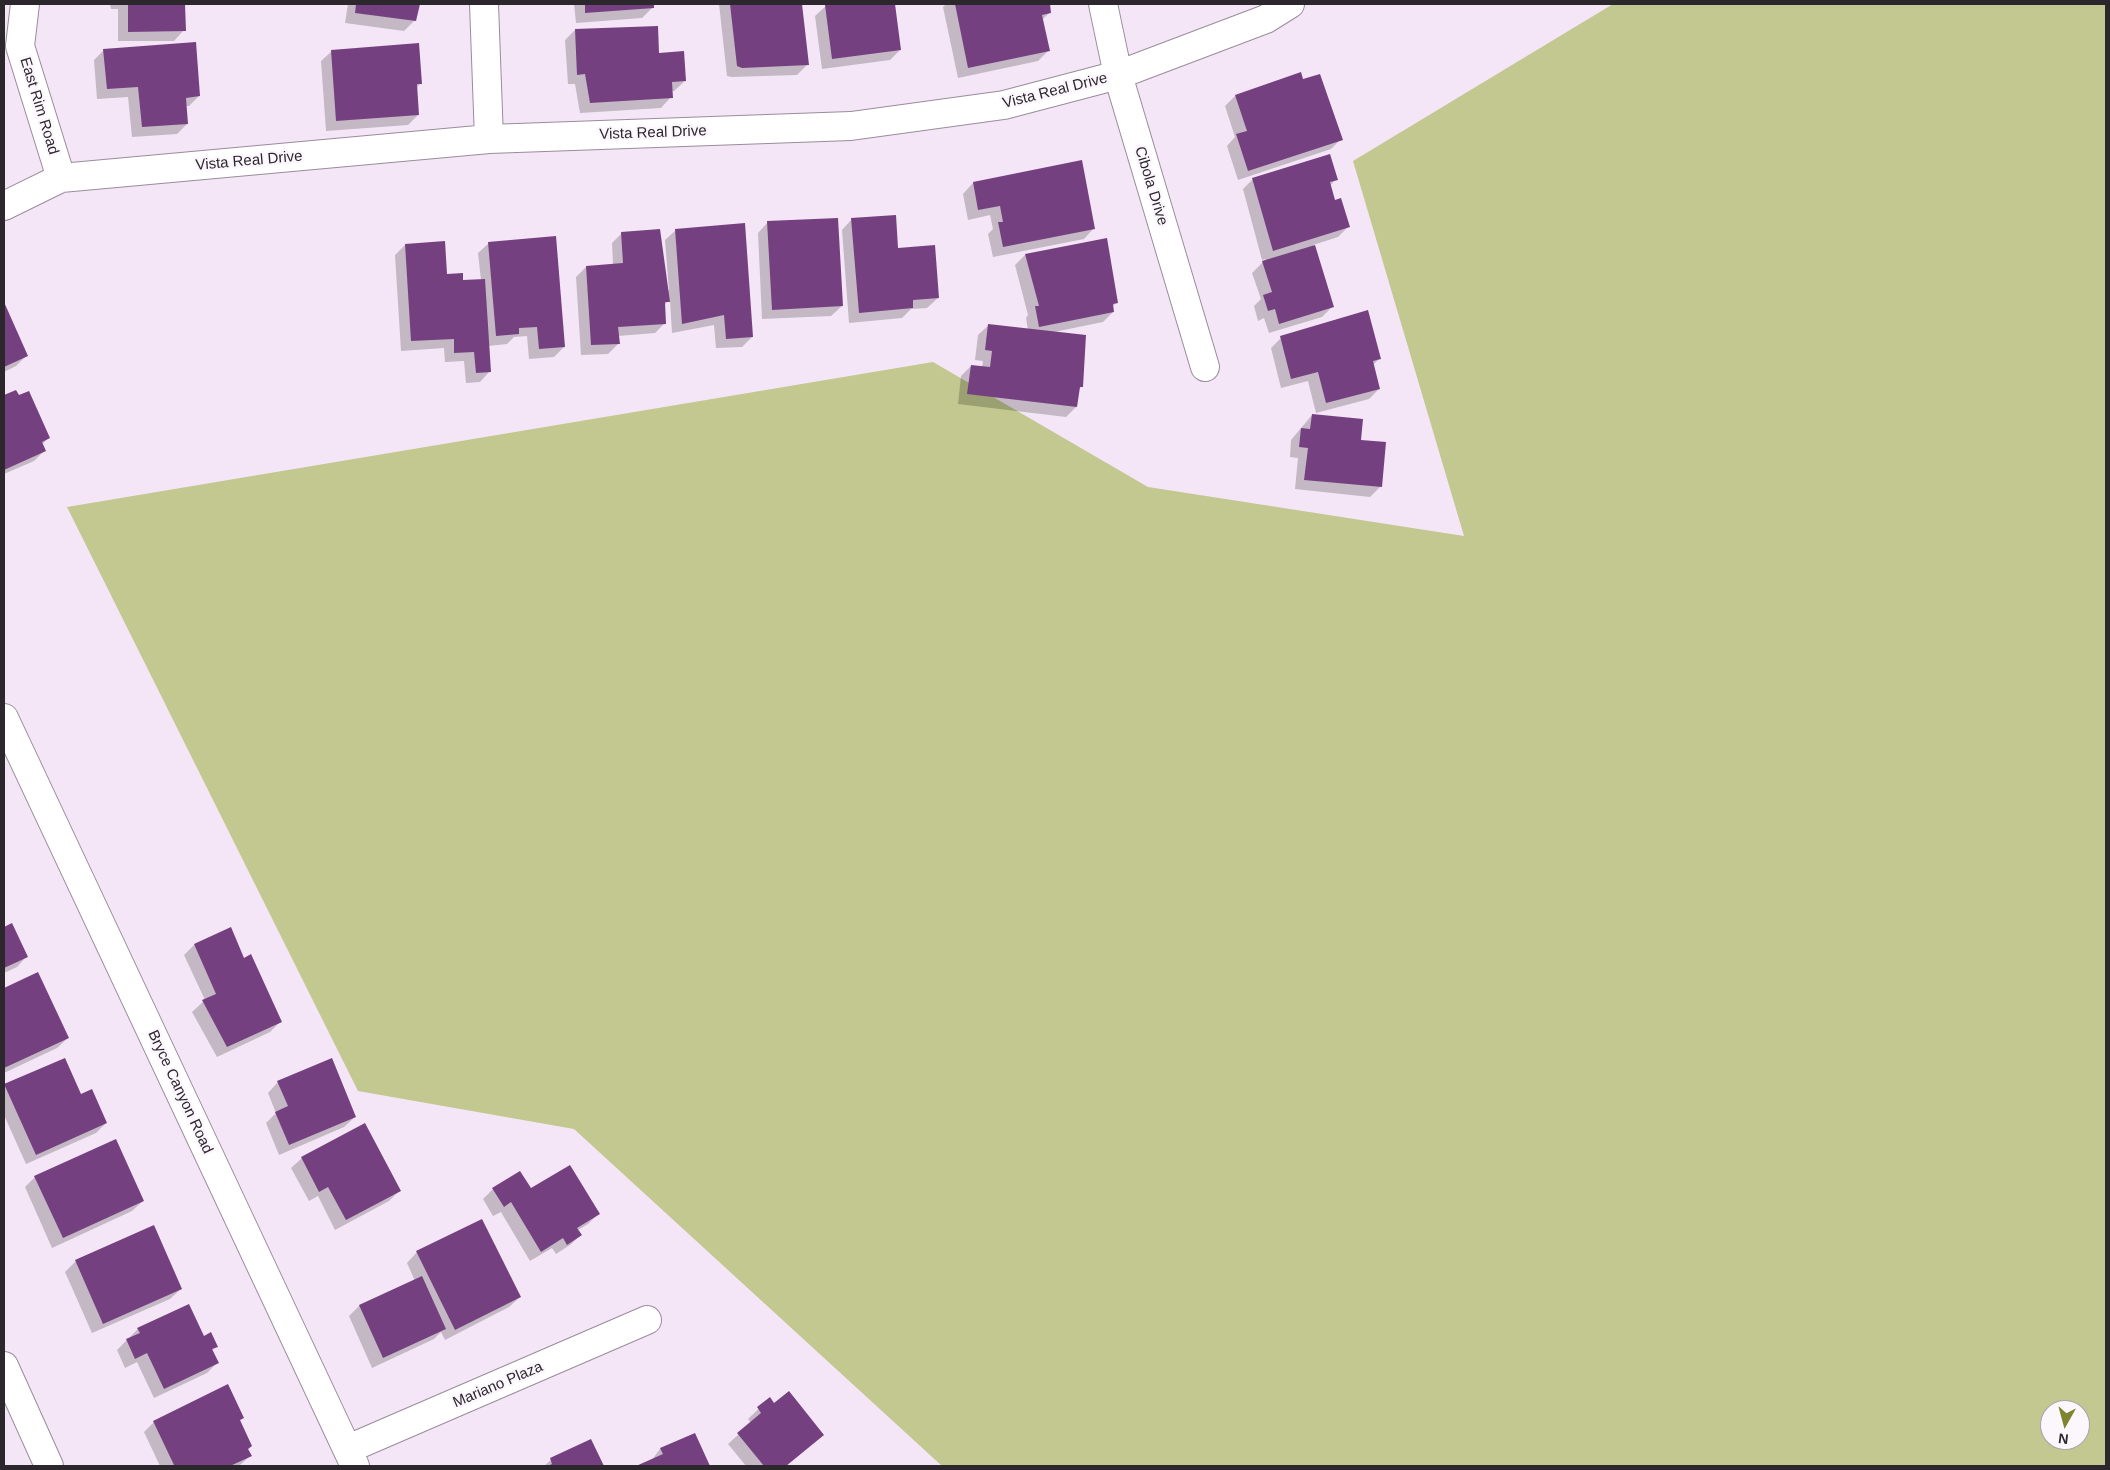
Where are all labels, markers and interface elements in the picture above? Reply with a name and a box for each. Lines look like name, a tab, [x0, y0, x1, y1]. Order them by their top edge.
street label: East Rim Road	[16, 55, 62, 157]
street label: Vista Real Drive	[1001, 69, 1109, 113]
street label: Vista Real Drive	[599, 122, 707, 144]
street label: Cibola Drive	[1130, 144, 1172, 228]
street label: Vista Real Drive	[195, 147, 303, 175]
street label: Bryce Canyon Road	[143, 1027, 217, 1157]
street label: Mariano Plaza	[450, 1358, 546, 1412]
north arrow	[2040, 1400, 2090, 1450]
text: N	[2057, 1430, 2069, 1447]

